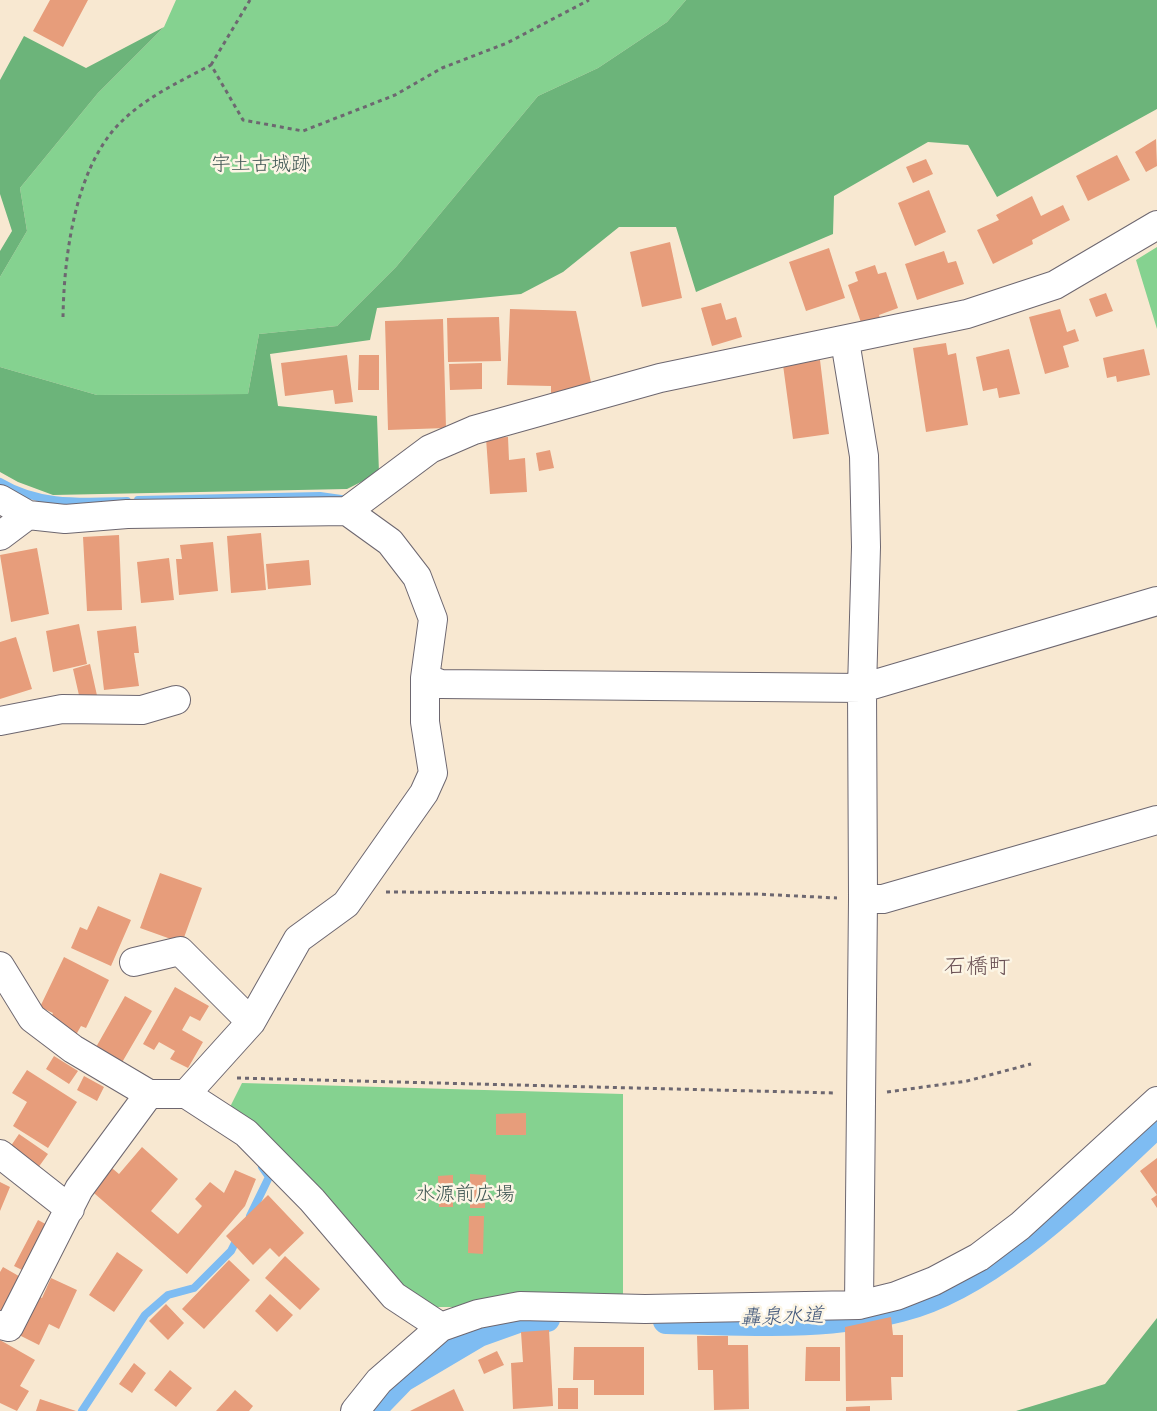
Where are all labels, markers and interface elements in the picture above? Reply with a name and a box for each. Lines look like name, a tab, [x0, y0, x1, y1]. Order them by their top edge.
park label: 宇土古城跡	[211, 155, 311, 179]
district label: 石橋町	[944, 957, 1010, 983]
park label: 水源前広場	[415, 1185, 515, 1209]
water label: 轟泉水道	[740, 1306, 824, 1334]

